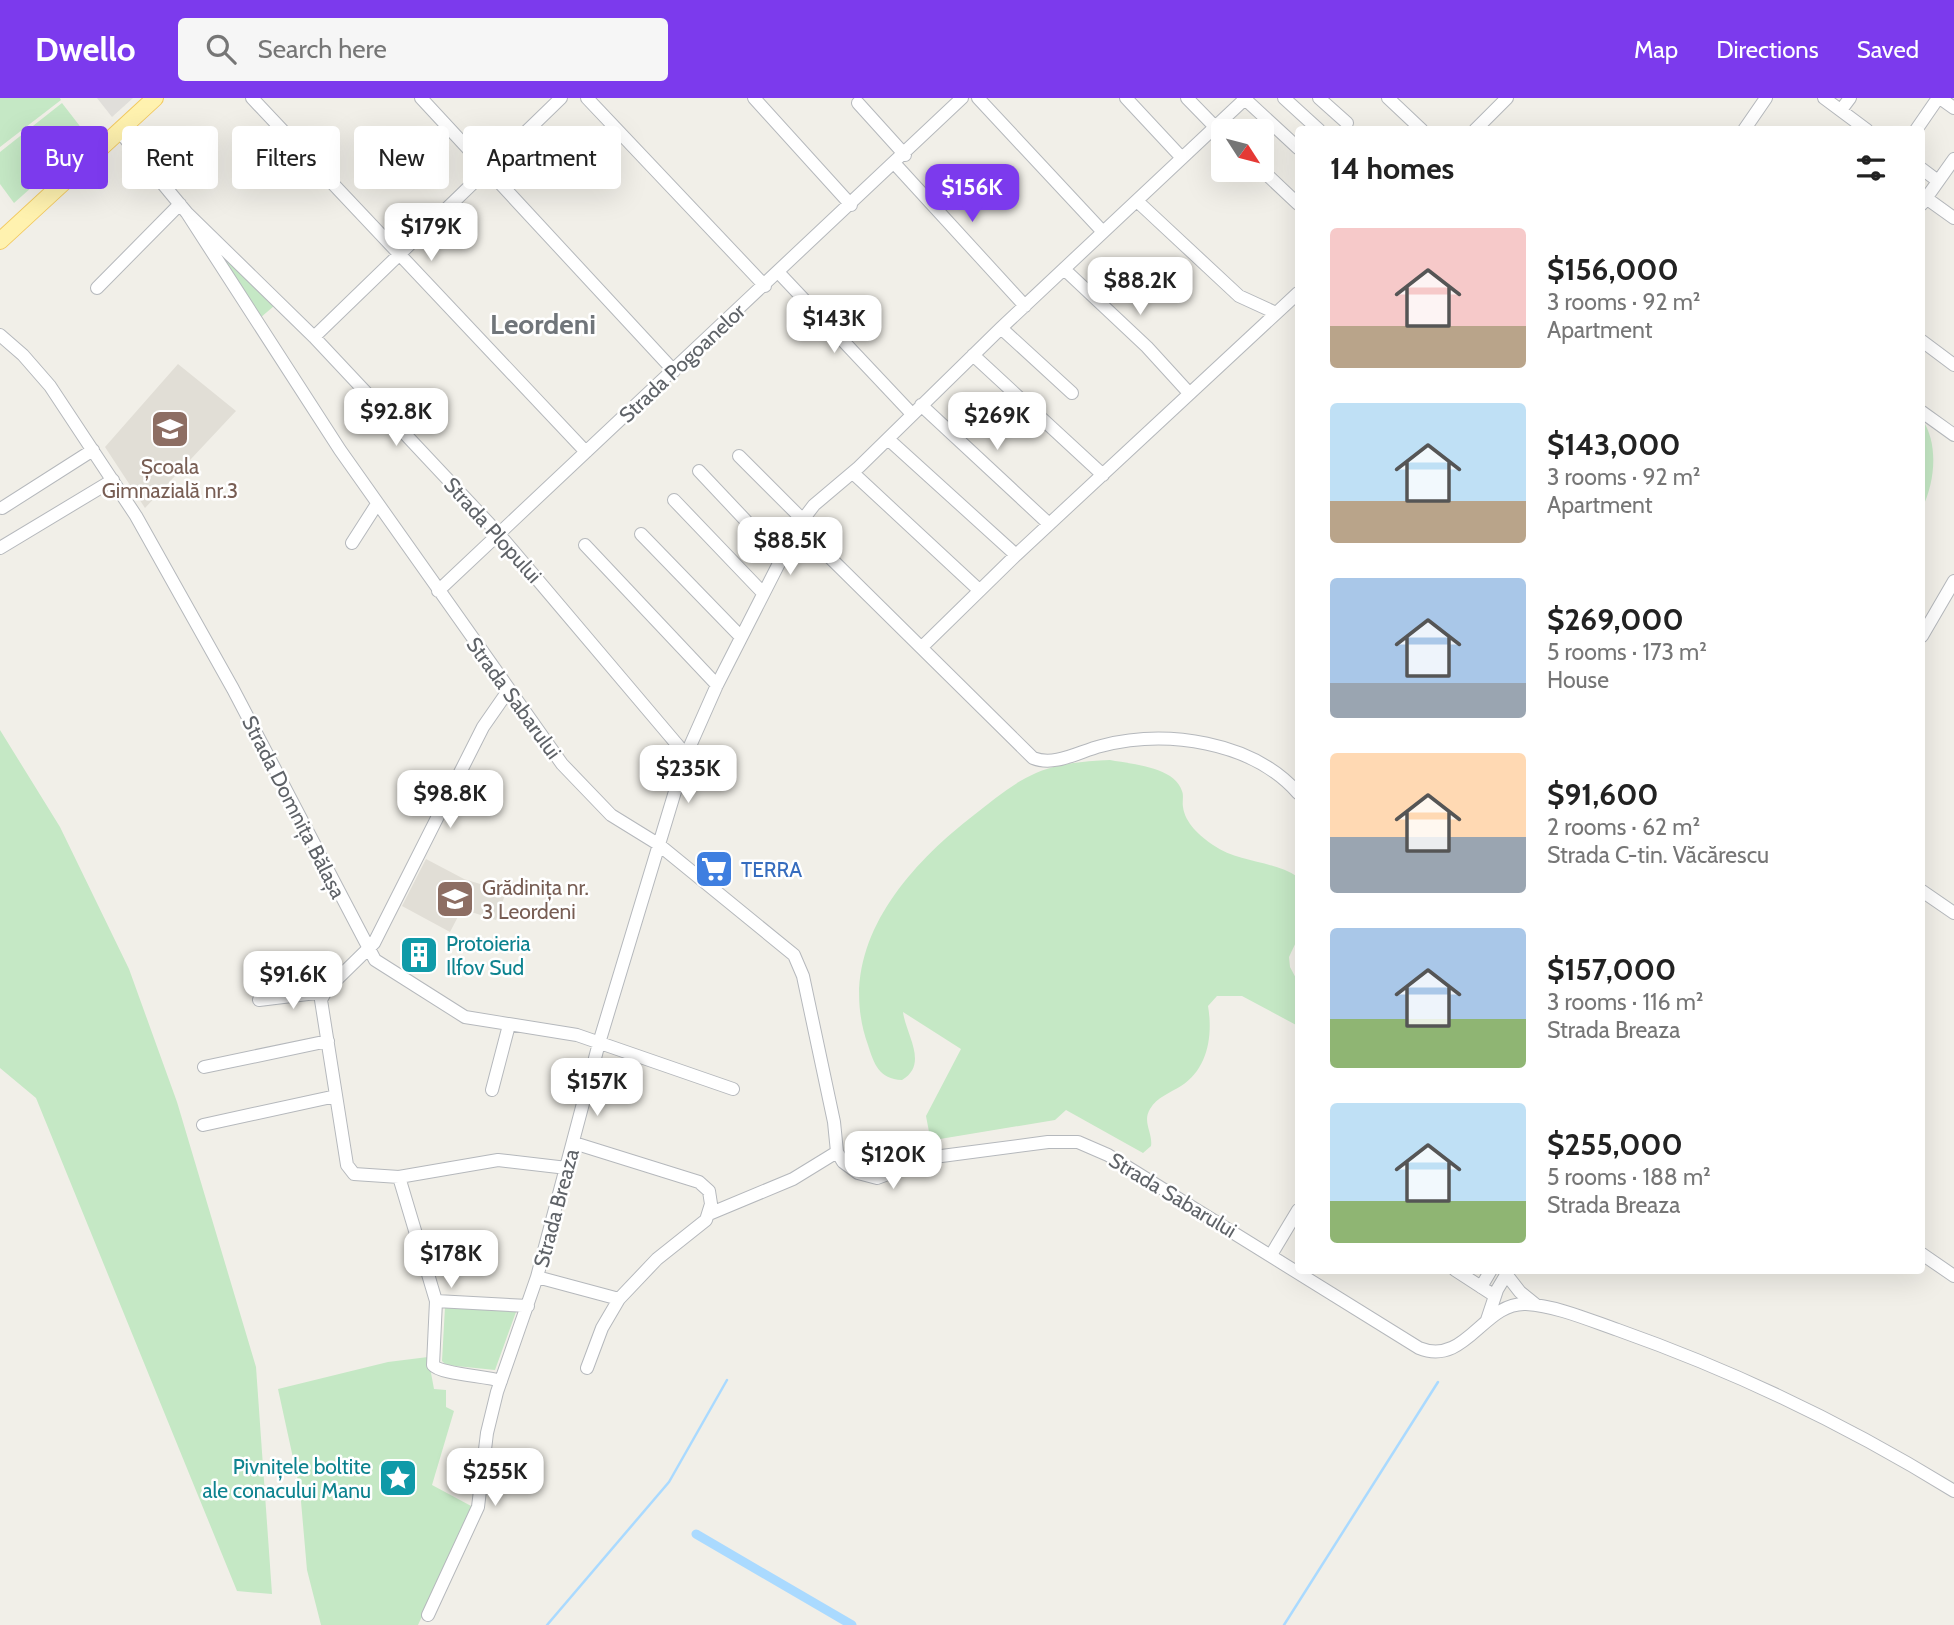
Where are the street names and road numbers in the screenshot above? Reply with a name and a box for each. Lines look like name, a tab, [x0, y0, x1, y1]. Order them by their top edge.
street label: Strada Pogoanelor	[614, 298, 750, 428]
street label: Strada Plopului	[439, 472, 547, 588]
street label: Strada Sabarului	[462, 632, 566, 764]
street label: Strada Domnița Bălașa	[235, 711, 351, 903]
street label: Strada Breaza	[528, 1146, 584, 1270]
street label: Strada Sabarului	[1105, 1147, 1241, 1243]

